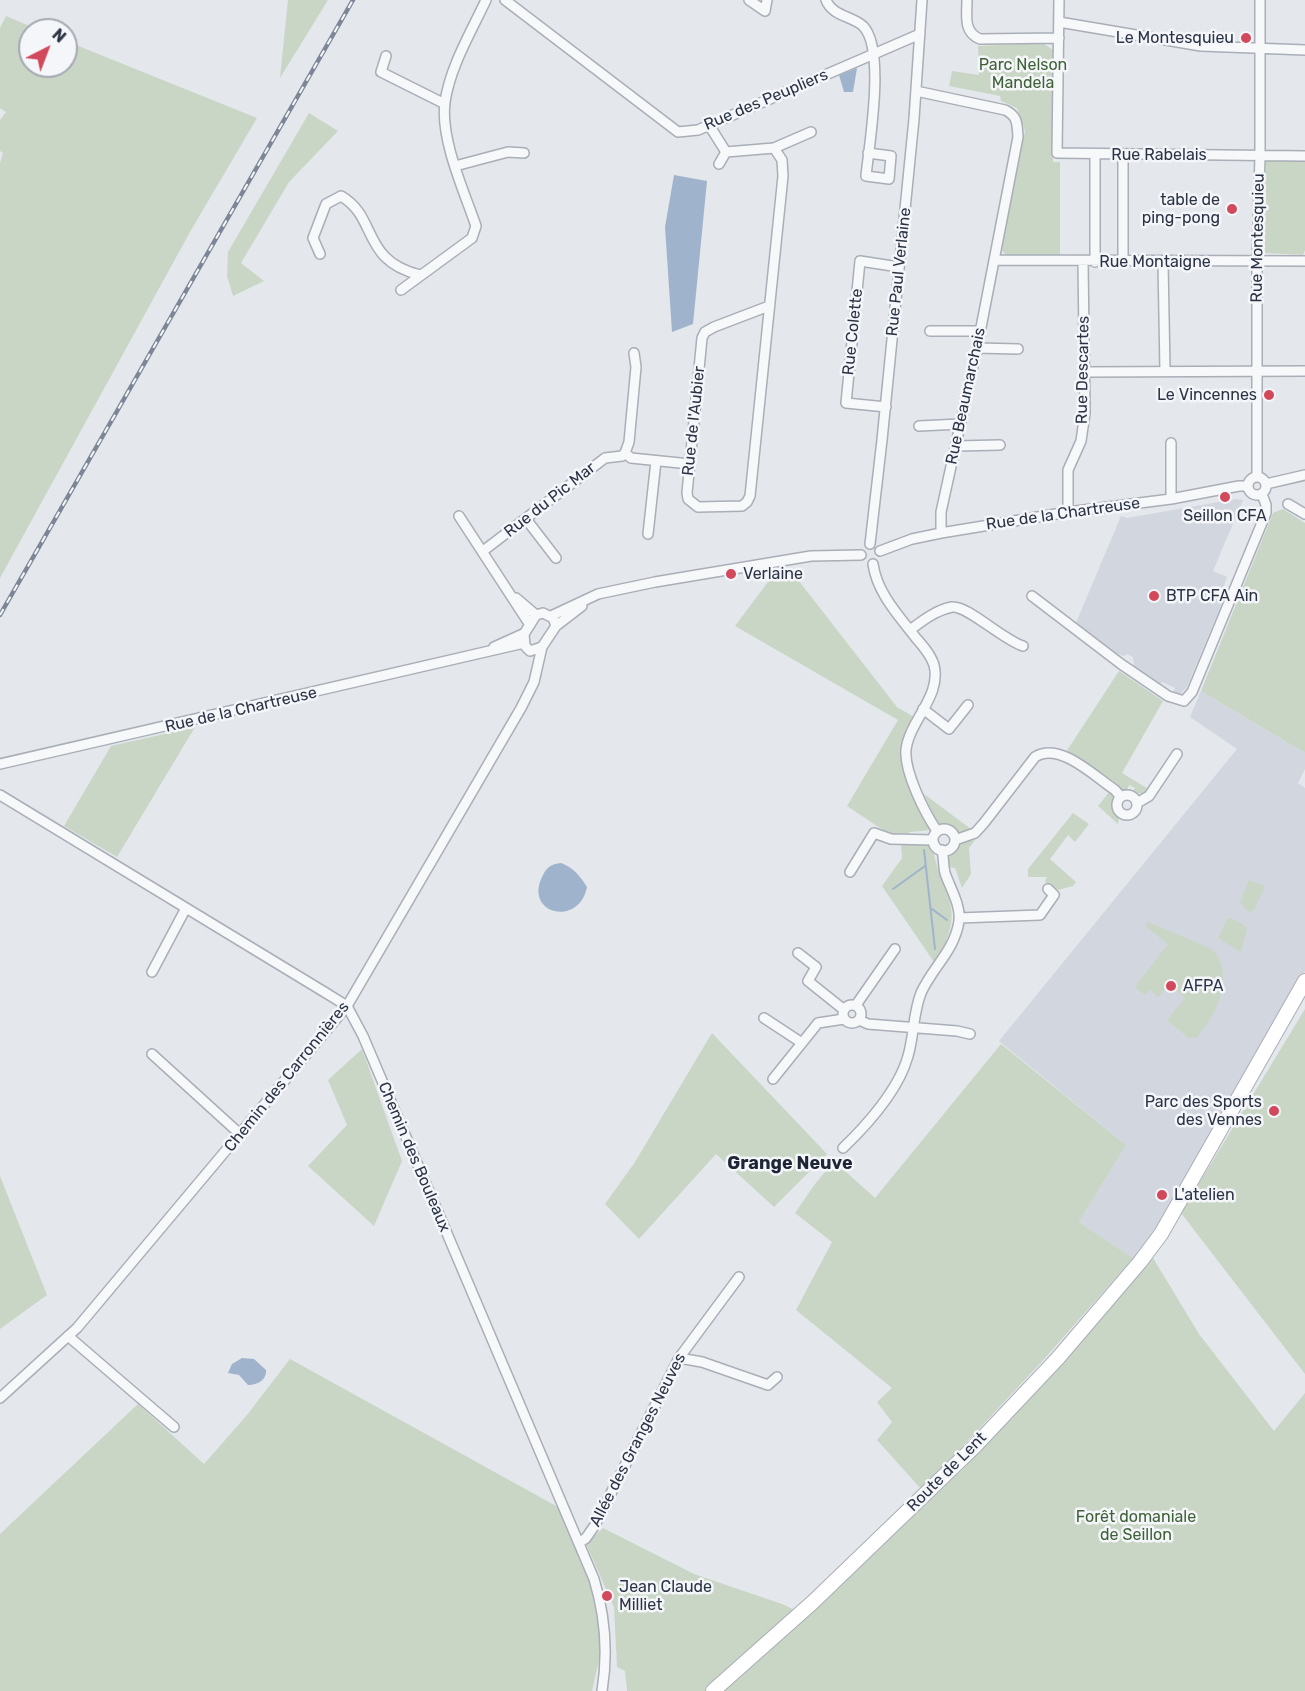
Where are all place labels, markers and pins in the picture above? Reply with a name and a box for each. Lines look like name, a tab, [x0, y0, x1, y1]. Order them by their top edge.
place label: Le Montesquieu	[1116, 28, 1234, 48]
marker: Le Montesquieu	[1239, 31, 1253, 45]
place label: table de ping-pong	[1142, 190, 1220, 228]
marker: table de ping-pong	[1225, 202, 1239, 216]
place label: Le Vincennes	[1157, 385, 1257, 405]
marker: Le Vincennes	[1262, 388, 1276, 402]
marker: Seillon CFA	[1218, 490, 1232, 504]
place label: Seillon CFA	[1183, 506, 1267, 526]
place label: Verlaine	[743, 564, 803, 584]
marker: Verlaine	[724, 567, 738, 581]
place label: BTP CFA Ain	[1166, 586, 1258, 606]
marker: BTP CFA Ain	[1147, 589, 1161, 603]
place label: AFPA	[1183, 976, 1223, 996]
marker: AFPA	[1164, 979, 1178, 993]
place label: Parc des Sports des Vennes	[1145, 1092, 1262, 1130]
marker: Parc des Sports des Vennes	[1267, 1104, 1281, 1118]
place label: L'atelien	[1174, 1185, 1235, 1205]
marker: L'atelien	[1155, 1188, 1169, 1202]
place label: Jean Claude Milliet	[619, 1577, 712, 1615]
marker: Jean Claude Milliet	[600, 1589, 614, 1603]

